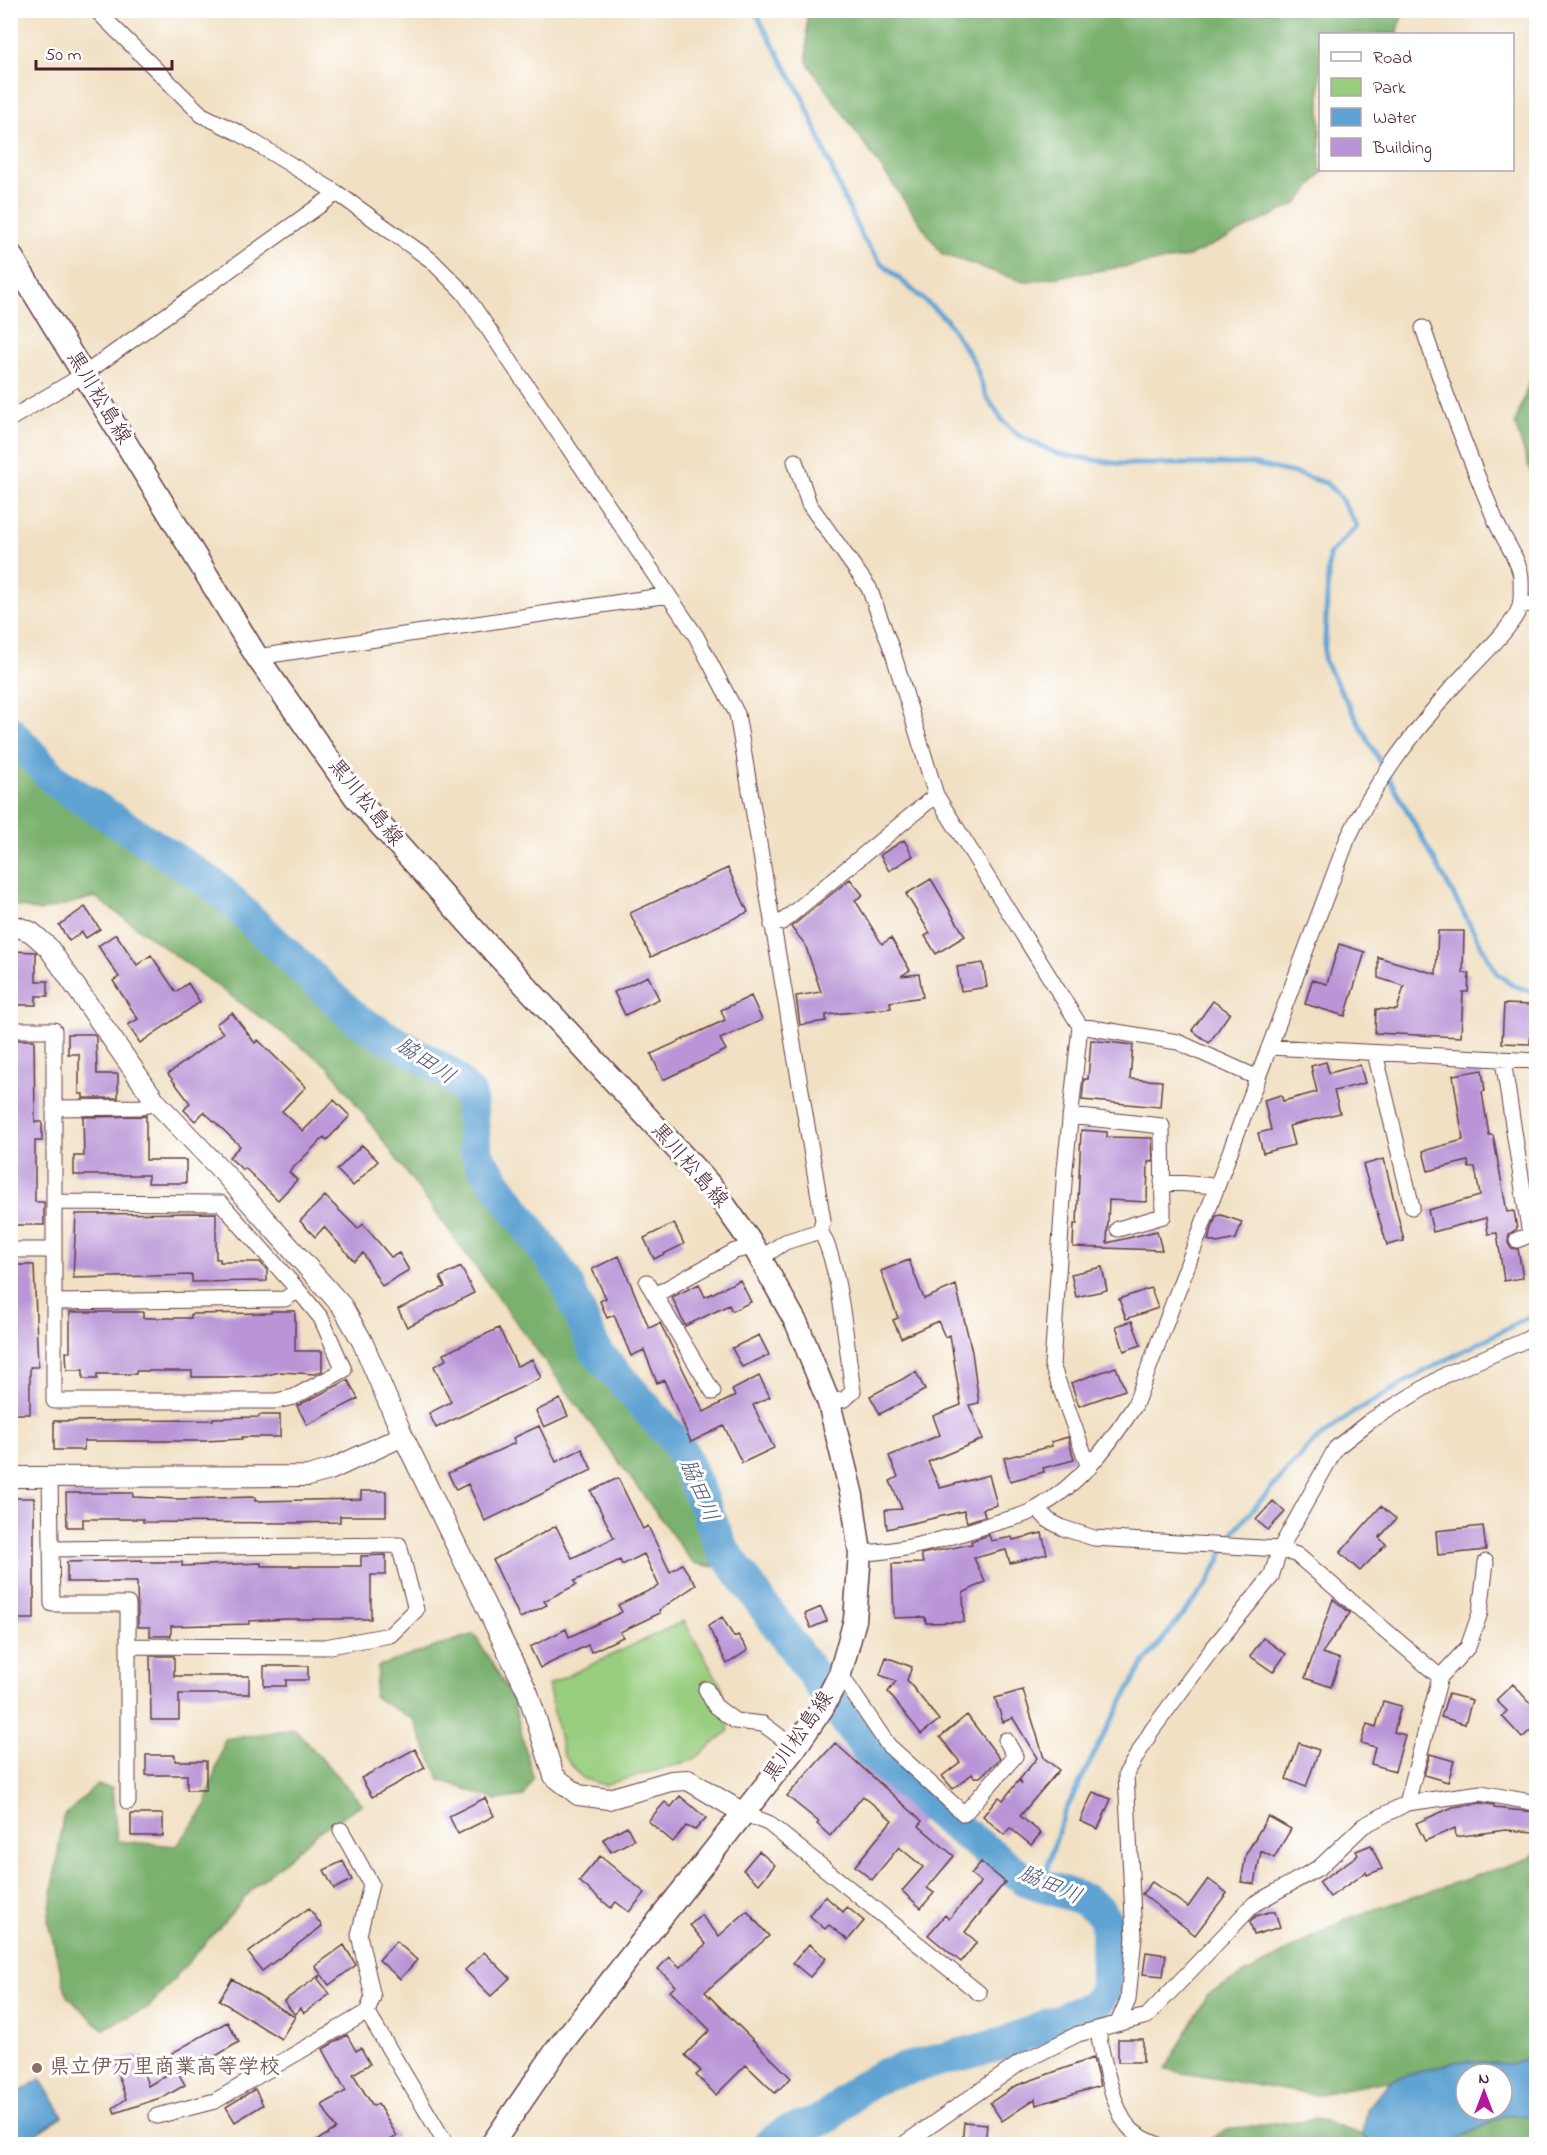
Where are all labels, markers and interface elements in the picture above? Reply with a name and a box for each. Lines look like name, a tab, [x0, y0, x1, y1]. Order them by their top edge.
scale bar	[36, 33, 172, 71]
legend	[1319, 33, 1514, 171]
text: 50 m	[45, 43, 82, 69]
text: Road	[1373, 46, 1412, 72]
text: Park	[1373, 76, 1406, 102]
text: Water	[1373, 106, 1417, 132]
text: Building	[1372, 136, 1432, 163]
street label: 黒川松島線	[58, 345, 138, 451]
street label: 黒川松島線	[320, 753, 410, 853]
water label: 脇田川	[389, 1030, 461, 1094]
street label: 黒川松島線	[643, 1117, 735, 1215]
water label: 脇田川	[670, 1454, 726, 1528]
street label: 黒川松島線	[757, 1685, 841, 1789]
water label: 脇田川	[1013, 1858, 1087, 1914]
place label: 県立伊万里商業高等学校	[49, 2053, 280, 2083]
marker: 県立伊万里商業高等学校	[30, 2061, 44, 2075]
north arrow	[1454, 2062, 1514, 2122]
text: N	[1479, 2067, 1490, 2091]

